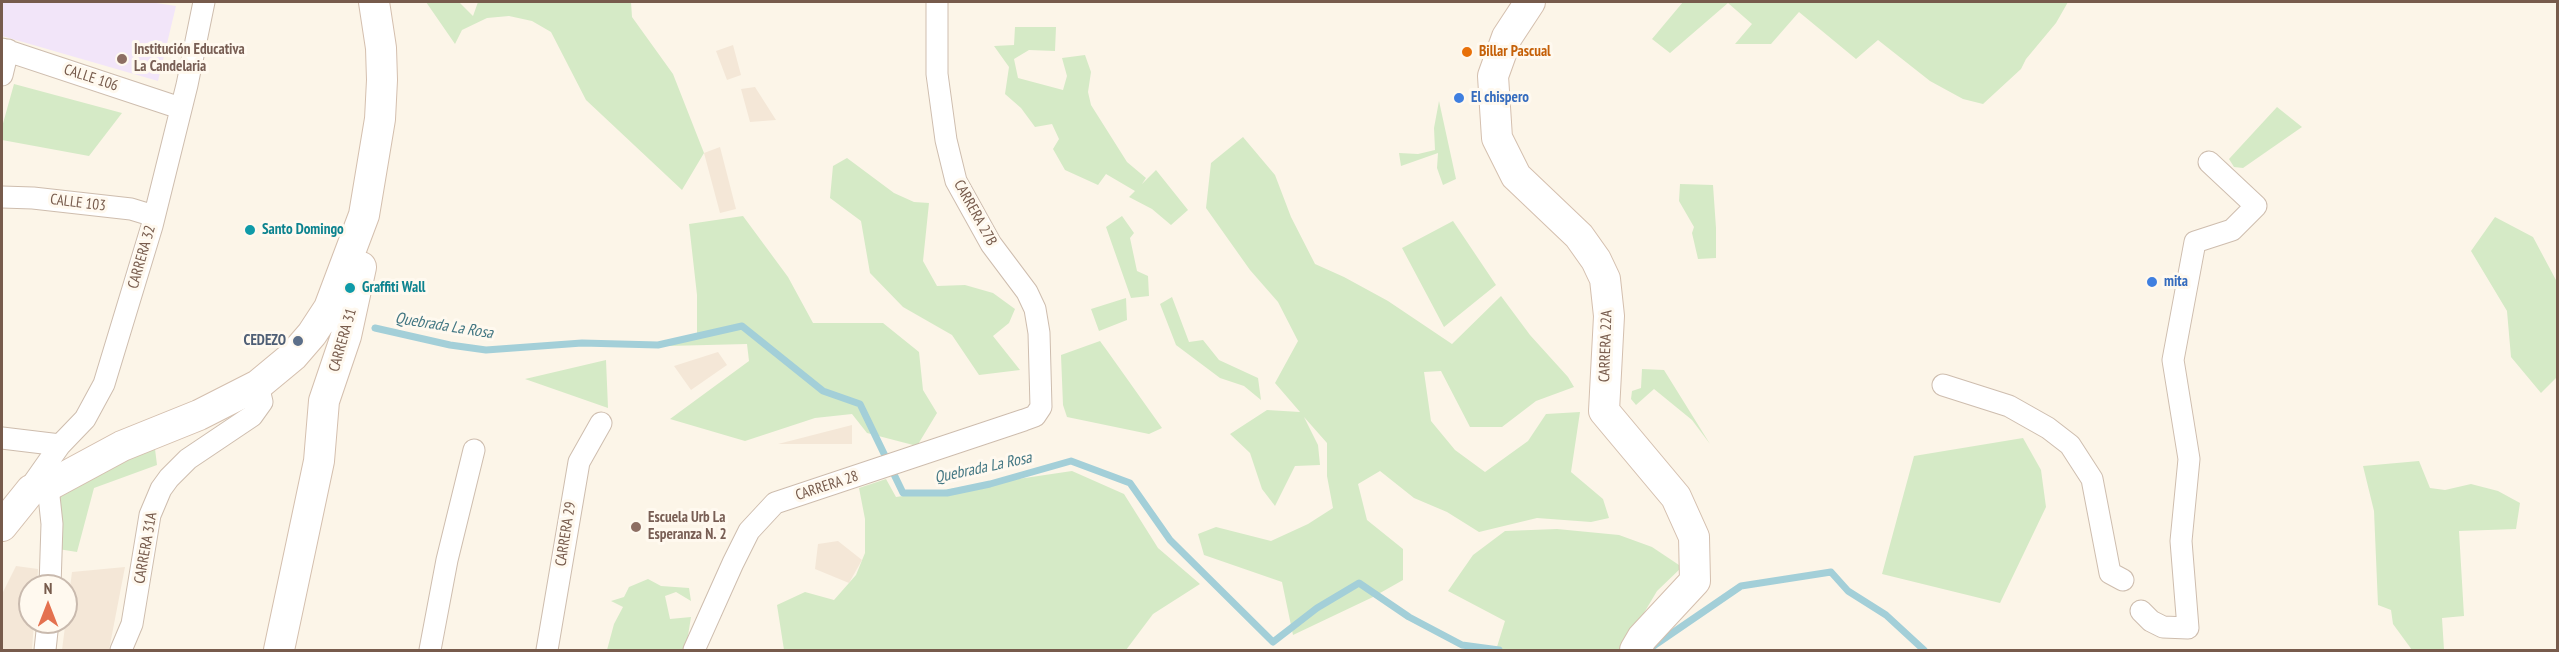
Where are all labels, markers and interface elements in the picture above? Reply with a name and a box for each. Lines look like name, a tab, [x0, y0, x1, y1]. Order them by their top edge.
place label: Institución Educativa La Candelaria	[134, 41, 245, 76]
place label: Billar Pascual	[1479, 43, 1551, 61]
marker: Billar Pascual	[1460, 45, 1474, 59]
marker: Institución Educativa La Candelaria	[115, 52, 129, 66]
street label: CALLE 106	[62, 61, 120, 95]
place label: El chispero	[1471, 89, 1529, 107]
marker: El chispero	[1452, 91, 1466, 105]
street label: CARRERA 27B	[950, 177, 1000, 249]
street label: CALLE 103	[49, 191, 107, 215]
place label: Santo Domingo	[262, 221, 344, 239]
street label: CARRERA 32	[124, 223, 160, 291]
marker: Santo Domingo	[243, 223, 257, 237]
place label: mita	[2164, 273, 2188, 291]
marker: mita	[2145, 275, 2159, 289]
place label: Graffiti Wall	[362, 279, 425, 297]
marker: Graffiti Wall	[343, 281, 357, 295]
street label: CARRERA 31	[325, 306, 361, 374]
water label: Quebrada La Rosa	[394, 309, 494, 343]
street label: CARRERA 22A	[1596, 310, 1616, 382]
place label: CEDEZO	[244, 332, 286, 350]
marker: CEDEZO	[291, 334, 305, 348]
water label: Quebrada La Rosa	[933, 448, 1033, 488]
street label: CARRERA 28	[793, 467, 861, 505]
street label: CARRERA 29	[552, 500, 580, 568]
place label: Escuela Urb La Esperanza N. 2	[648, 509, 727, 544]
street label: CARRERA 31A	[131, 511, 161, 585]
marker: Escuela Urb La Esperanza N. 2	[629, 520, 643, 534]
north arrow	[18, 574, 78, 634]
text: N	[44, 578, 52, 598]

